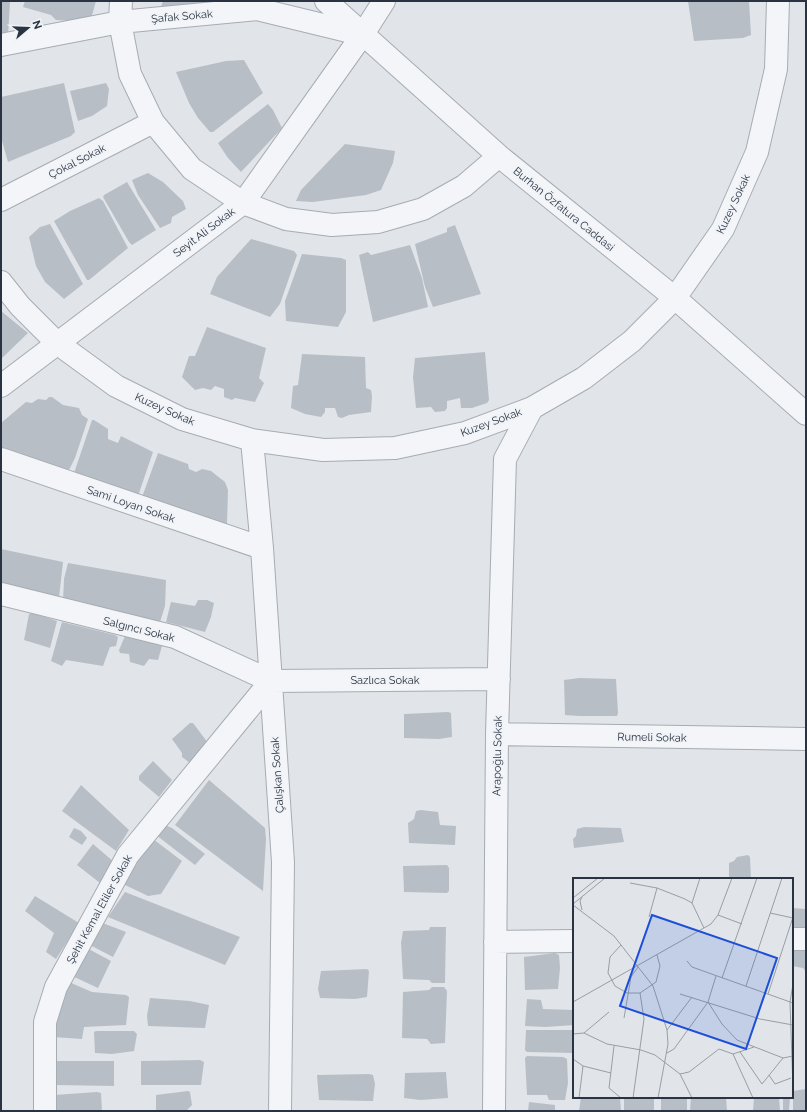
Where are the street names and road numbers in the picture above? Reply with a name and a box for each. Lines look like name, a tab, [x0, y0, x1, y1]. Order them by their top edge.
street label: Şafak Sokak	[151, 7, 214, 26]
street label: Çokal Sokak	[47, 141, 108, 181]
street label: Burhan Özfatura Caddasi	[510, 165, 617, 254]
street label: Kuzey Sokak	[714, 172, 753, 236]
street label: Seyit Ali Sokak	[171, 205, 238, 260]
street label: Kuzey Sokak	[133, 390, 197, 429]
street label: Kuzey Sokak	[459, 405, 524, 440]
street label: Sami Loyan Sokak	[85, 483, 177, 526]
street label: Salgıncı Sokak	[102, 614, 176, 645]
street label: Sazlıca Sokak	[350, 674, 420, 687]
street label: Arapoğlu Sokak	[490, 715, 505, 796]
street label: Rumeli Sokak	[617, 730, 687, 745]
street label: Çalışkan Sokak	[268, 736, 287, 813]
street label: Şehit Kemal Etiler Sokak	[64, 852, 135, 966]

